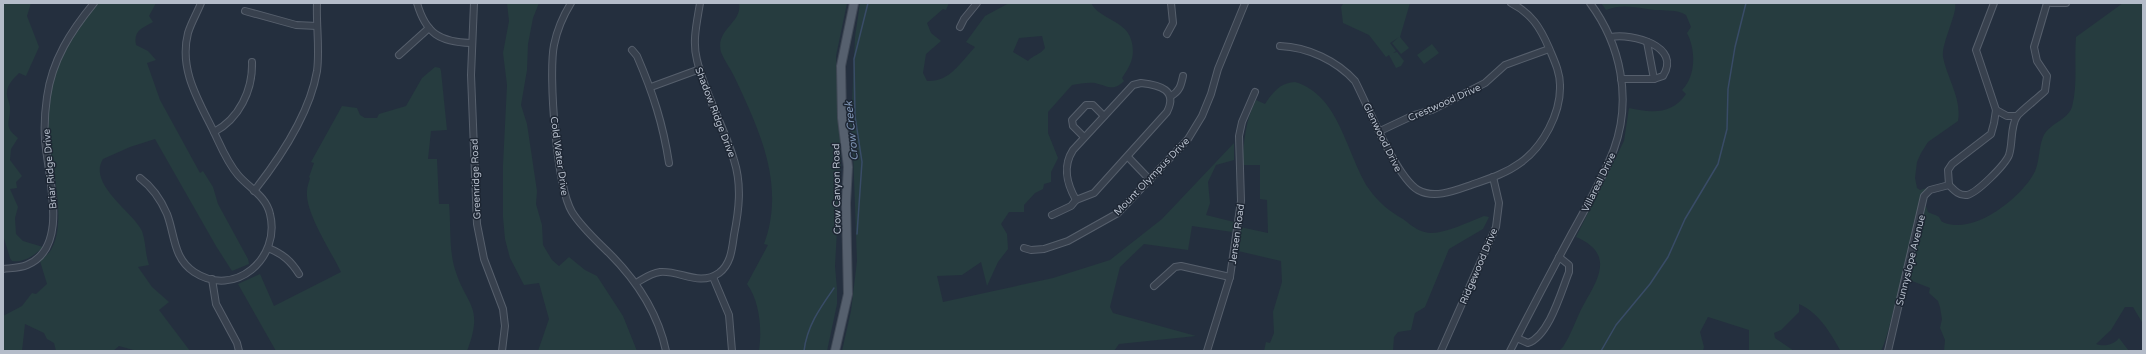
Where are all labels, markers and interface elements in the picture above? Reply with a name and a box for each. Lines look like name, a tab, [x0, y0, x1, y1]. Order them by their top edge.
street label: Shadow Ridge Drive	[692, 66, 738, 160]
street label: Crestwood Drive	[1406, 81, 1483, 124]
water label: Crow Creek	[842, 100, 861, 161]
street label: Glenwood Drive	[1360, 101, 1404, 174]
street label: Cold Water Drive	[548, 116, 571, 197]
street label: Briar Ridge Drive	[40, 128, 59, 209]
street label: Mount Olympus Drive	[1111, 135, 1192, 218]
street label: Greenridge Road	[469, 138, 483, 220]
street label: Crow Canyon Road	[830, 143, 844, 235]
street label: Villareal Drive	[1579, 150, 1619, 214]
street label: Jensen Road	[1227, 203, 1247, 265]
street label: Sunnyslope Avenue	[1894, 213, 1928, 307]
street label: Ridgewood Drive	[1457, 226, 1500, 306]

